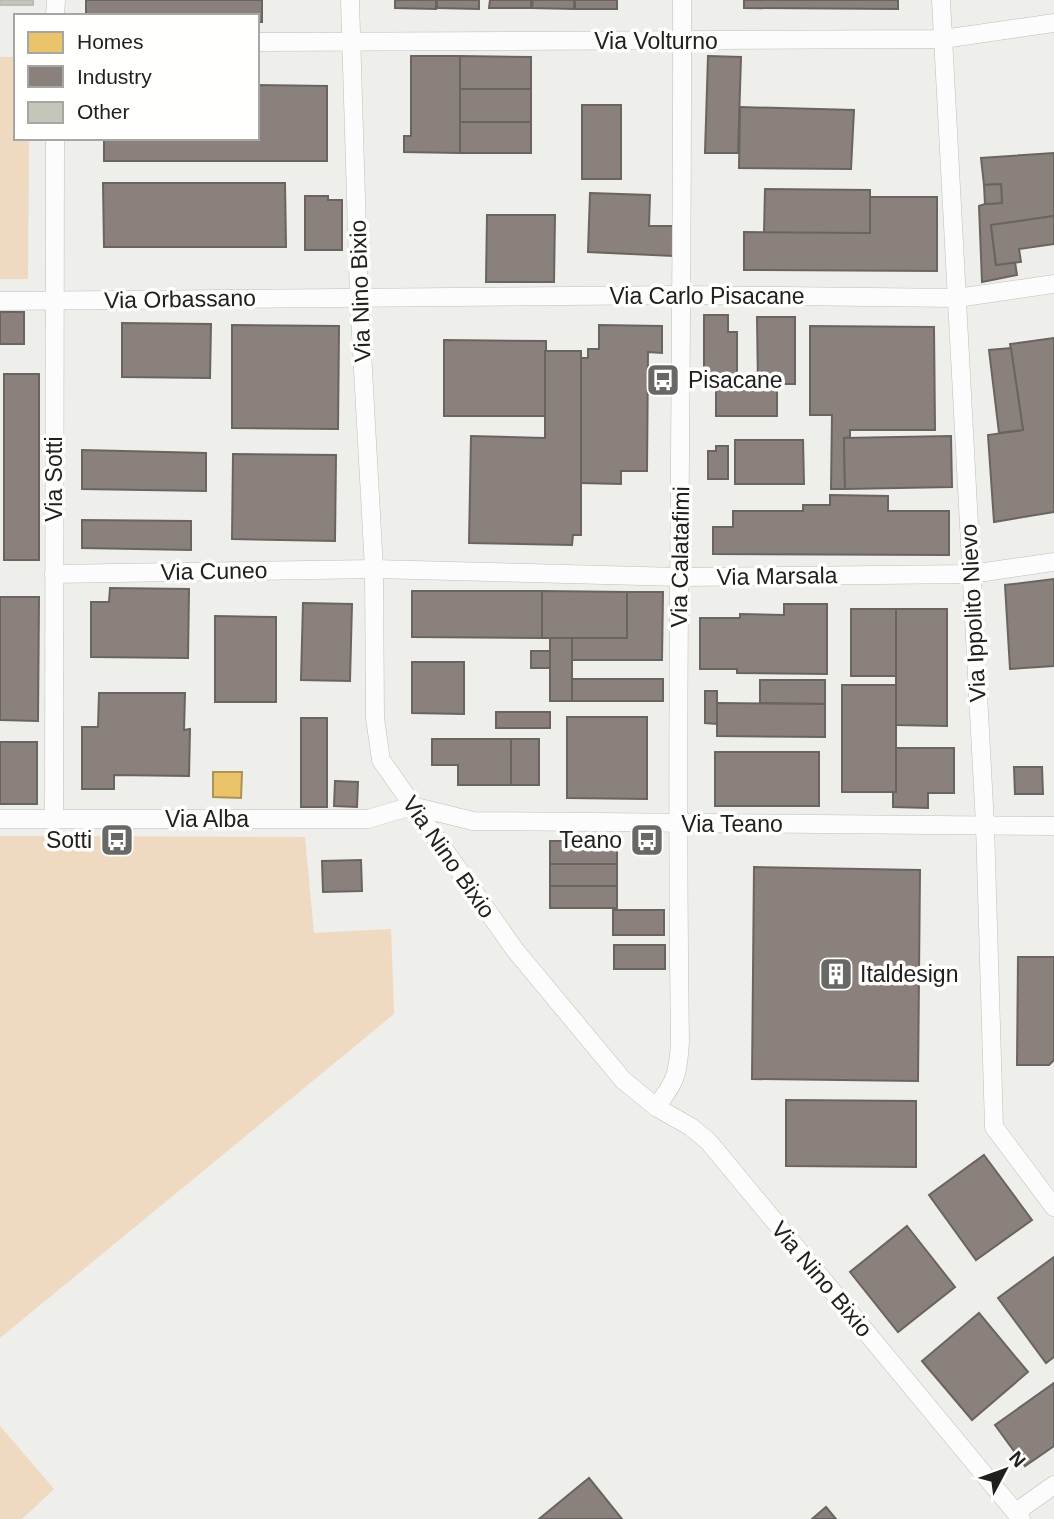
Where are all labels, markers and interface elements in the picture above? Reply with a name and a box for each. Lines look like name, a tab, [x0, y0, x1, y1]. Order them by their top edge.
legend	[14, 14, 259, 140]
street label: Via Volturno	[594, 28, 718, 54]
text: Homes	[77, 30, 144, 53]
text: Industry	[77, 65, 152, 88]
text: Other	[77, 100, 130, 123]
street label: Via Nino Bixio	[345, 219, 375, 363]
street label: Via Carlo Pisacane	[609, 283, 805, 309]
street label: Via Orbassano	[104, 285, 256, 313]
bus stop icon: Pisacane	[644, 361, 682, 399]
place label: Pisacane	[688, 367, 783, 393]
street label: Via Sotti	[41, 436, 67, 522]
street label: Via Calatafimi	[666, 486, 694, 628]
street label: Via Ippolito Nievo	[955, 523, 991, 703]
street label: Via Cuneo	[160, 557, 268, 585]
street label: Via Marsala	[716, 562, 838, 590]
street label: Via Nino Bixio	[397, 791, 501, 923]
street label: Via Alba	[165, 806, 249, 832]
street label: Via Teano	[681, 811, 783, 837]
bus stop icon: Sotti	[98, 821, 136, 859]
bus stop icon: Teano	[628, 821, 666, 859]
place label: Sotti	[46, 827, 92, 853]
place label: Teano	[559, 827, 622, 853]
building icon: Italdesign	[817, 955, 855, 993]
place label: Italdesign	[860, 961, 958, 987]
street label: Via Nino Bixio	[766, 1216, 878, 1342]
north arrow	[970, 1435, 1040, 1505]
text: N	[1005, 1447, 1030, 1471]

